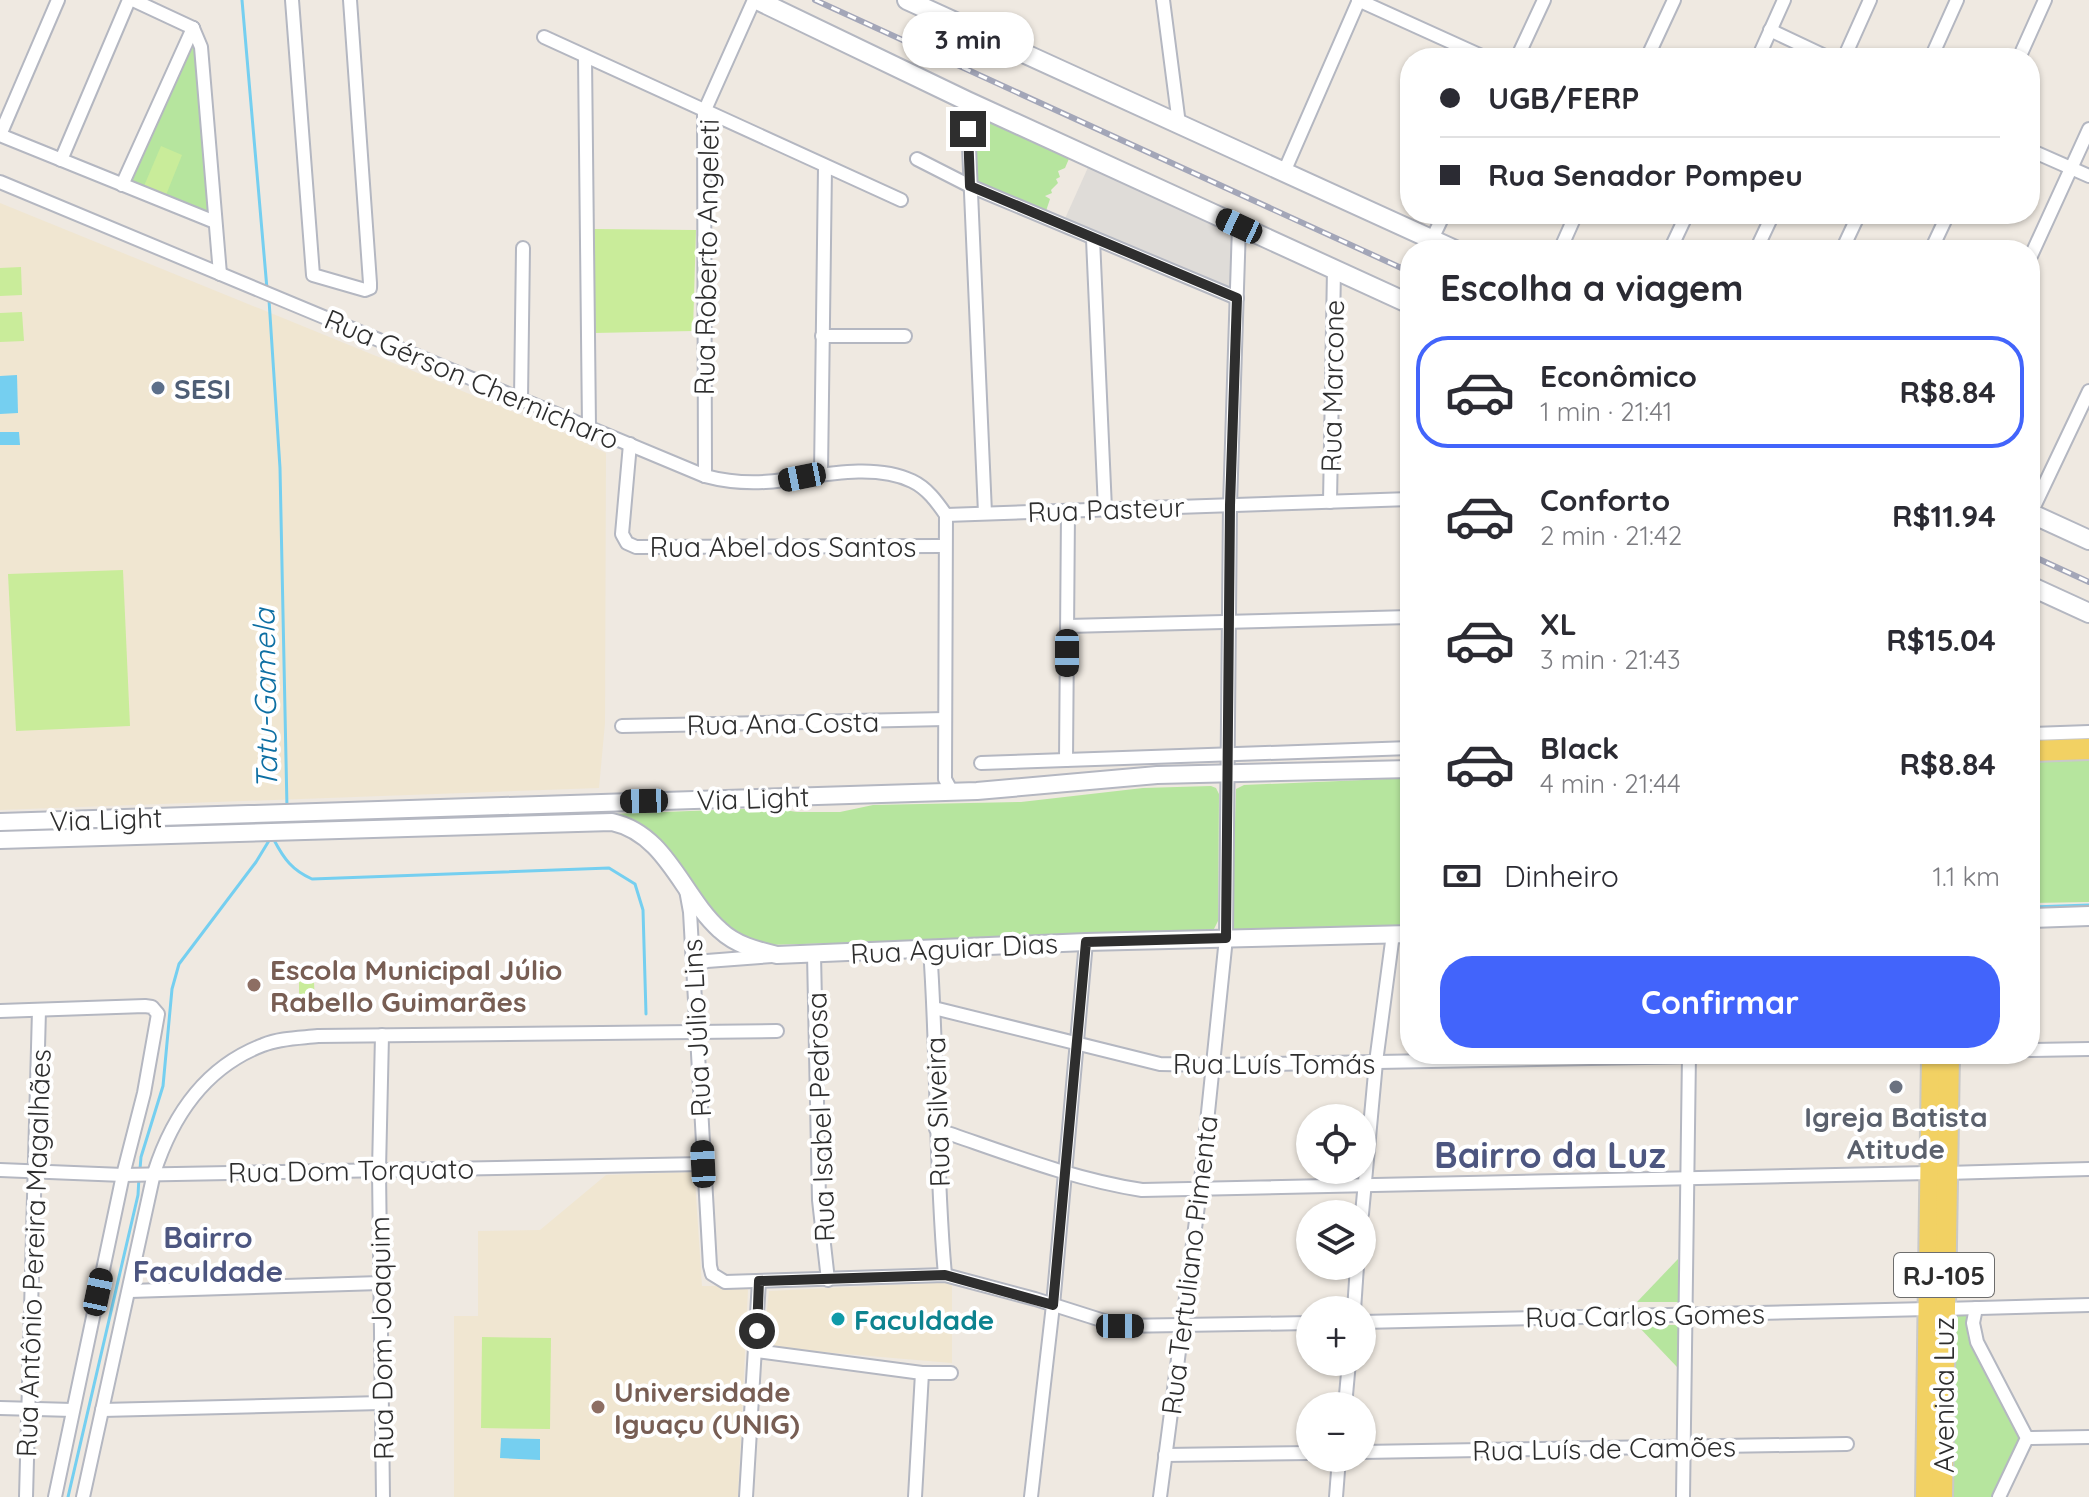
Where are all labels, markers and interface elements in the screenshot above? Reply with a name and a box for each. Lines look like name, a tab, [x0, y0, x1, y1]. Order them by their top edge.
callout: 3 min	[902, 13, 1034, 69]
text: 3 min	[935, 23, 1001, 56]
text: UGB/FERP	[1488, 79, 1639, 117]
route end	[950, 111, 986, 147]
street label: Rua Roberto Angeleti	[686, 118, 726, 396]
text: Rua Senador Pompeu	[1488, 156, 1803, 194]
car	[1212, 205, 1266, 247]
text: Escolha a viagem	[1440, 265, 1743, 310]
street label: Rua Marcone	[1313, 299, 1351, 473]
street label: Rua Gérson Chernicharo	[320, 301, 624, 457]
icon: car	[1444, 356, 1516, 428]
text: Econômico	[1540, 357, 1697, 395]
place label: SESI	[174, 371, 231, 406]
text: R$8.84	[1899, 373, 1996, 411]
marker: SESI	[149, 379, 167, 397]
text: 1 min · 21:41	[1540, 395, 1672, 428]
car	[776, 461, 828, 493]
icon: car	[1444, 480, 1516, 552]
text: Conforto	[1540, 481, 1670, 519]
street label: Rua Pasteur	[1027, 489, 1186, 529]
text: R$11.94	[1892, 497, 1996, 535]
text: 2 min · 21:42	[1540, 519, 1682, 552]
street label: Rua Abel dos Santos	[650, 529, 916, 564]
icon: car	[1444, 604, 1516, 676]
text: XL	[1540, 605, 1577, 643]
water label: Tatu-Gamela	[244, 606, 286, 790]
text: R$15.04	[1886, 621, 1996, 659]
car	[1055, 629, 1079, 677]
text: 3 min · 21:43	[1540, 643, 1681, 676]
street label: Rua Ana Costa	[686, 704, 880, 742]
icon: car	[1444, 728, 1516, 800]
text: Black	[1540, 729, 1619, 767]
text: R$8.84	[1899, 745, 1996, 783]
text: 4 min · 21:44	[1540, 767, 1681, 800]
street label: Via Light	[696, 779, 810, 817]
car	[620, 789, 668, 813]
street label: Via Light	[49, 800, 163, 838]
icon: cash	[1440, 854, 1484, 898]
text: Dinheiro	[1504, 857, 1619, 895]
text: 1.1 km	[1932, 860, 2000, 893]
street label: Rua Aguiar Dias	[849, 925, 1059, 971]
street label: Rua Júlio Lins	[674, 938, 718, 1118]
place label: Escola Municipal Júlio Rabello Guimarães	[270, 952, 562, 1019]
button: Confirmar	[1440, 956, 2000, 1048]
marker: Escola Municipal Júlio Rabello Guimarães	[245, 976, 263, 994]
street label: Rua Isabel Pedrosa	[798, 992, 842, 1242]
street label: Rua Silveira	[917, 1036, 957, 1188]
street label: Rua Luís Tomás	[1173, 1046, 1375, 1081]
street label: Rua Antônio Pereira Magalhães	[8, 1048, 58, 1458]
marker: Igreja Batista Atitude	[1887, 1078, 1905, 1096]
place label: Igreja Batista Atitude	[1804, 1099, 1988, 1166]
map controls	[1296, 1104, 1376, 1472]
button: locate	[1296, 1104, 1376, 1184]
street label: Rua Tertuliano Pimenta	[1153, 1113, 1225, 1417]
district label: Bairro da Luz	[1434, 1132, 1666, 1177]
car	[690, 1139, 716, 1189]
street label: Rua Dom Torquato	[228, 1150, 474, 1190]
button: layers	[1296, 1200, 1376, 1280]
street label: Rua Dom Joaquim	[361, 1216, 401, 1460]
district label: Bairro Faculdade	[133, 1218, 283, 1290]
road number: RJ-105	[1894, 1253, 1994, 1297]
car	[81, 1266, 115, 1318]
street label: Rua Carlos Gomes	[1525, 1295, 1765, 1335]
button: +	[1296, 1296, 1376, 1376]
place label: Faculdade	[854, 1302, 994, 1337]
marker: Faculdade	[829, 1310, 847, 1328]
route start	[739, 1313, 775, 1349]
car	[1096, 1314, 1144, 1338]
street label: Avenida Luz	[1926, 1317, 1961, 1473]
place label: Universidade Iguaçu (UNIG)	[614, 1374, 800, 1441]
button: −	[1296, 1392, 1376, 1472]
marker: Universidade Iguaçu (UNIG)	[589, 1398, 607, 1416]
street label: Rua Luís de Camões	[1472, 1428, 1736, 1468]

